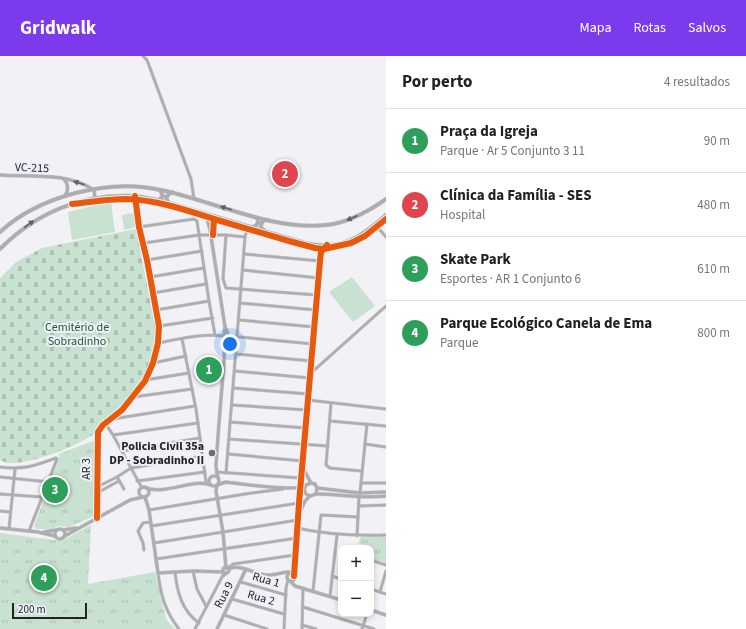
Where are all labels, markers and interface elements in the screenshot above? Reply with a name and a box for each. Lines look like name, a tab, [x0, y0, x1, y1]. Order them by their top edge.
text: Gridwalk	[20, 15, 96, 42]
text: Mapa	[580, 18, 611, 38]
text: Rotas	[633, 18, 666, 38]
text: Salvos	[688, 18, 726, 38]
text: Por perto	[402, 70, 472, 94]
text: 4 resultados	[664, 73, 730, 91]
text: Praça da Igreja	[440, 121, 538, 142]
text: 1	[412, 132, 418, 150]
text: 90 m	[704, 132, 730, 150]
text: Parque · Ar 5 Conjunto 3 11	[440, 142, 585, 160]
street label: VC-215	[15, 159, 49, 177]
pin: 2	[272, 159, 298, 189]
one-way arrow	[72, 180, 84, 186]
text: Clínica da Família - SES	[440, 185, 592, 206]
text: 2	[412, 196, 418, 214]
text: 480 m	[697, 196, 730, 214]
one-way arrow	[219, 205, 231, 211]
text: Hospital	[440, 206, 485, 224]
one-way arrow	[347, 215, 358, 221]
one-way arrow	[24, 220, 35, 228]
text: Skate Park	[440, 249, 511, 270]
text: 3	[412, 260, 418, 278]
text: 610 m	[697, 260, 730, 278]
text: Esportes · AR 1 Conjunto 6	[440, 270, 581, 288]
text: Parque Ecológico Canela de Ema	[440, 313, 652, 334]
park label: Cemitério de Sobradinho	[45, 319, 109, 350]
text: 4	[412, 324, 418, 342]
text: 800 m	[697, 324, 730, 342]
your location	[220, 334, 240, 354]
text: Parque	[440, 334, 478, 352]
pin: 1	[196, 355, 222, 385]
place label: Policia Civil 35a DP - Sobradinho II	[109, 438, 204, 469]
marker: Policia Civil 35a DP - Sobradinho II	[207, 448, 217, 458]
street label: AR 3	[78, 458, 95, 480]
pin: 3	[42, 475, 68, 505]
map controls	[338, 545, 374, 617]
button: +	[338, 545, 374, 581]
pin: 4	[31, 563, 57, 593]
street label: Rua 1	[250, 568, 282, 592]
street label: Rua 9	[210, 579, 238, 611]
button: −	[338, 581, 374, 617]
street label: Rua 2	[245, 586, 277, 610]
scale bar	[12, 601, 87, 620]
text: 200 m	[18, 602, 46, 617]

